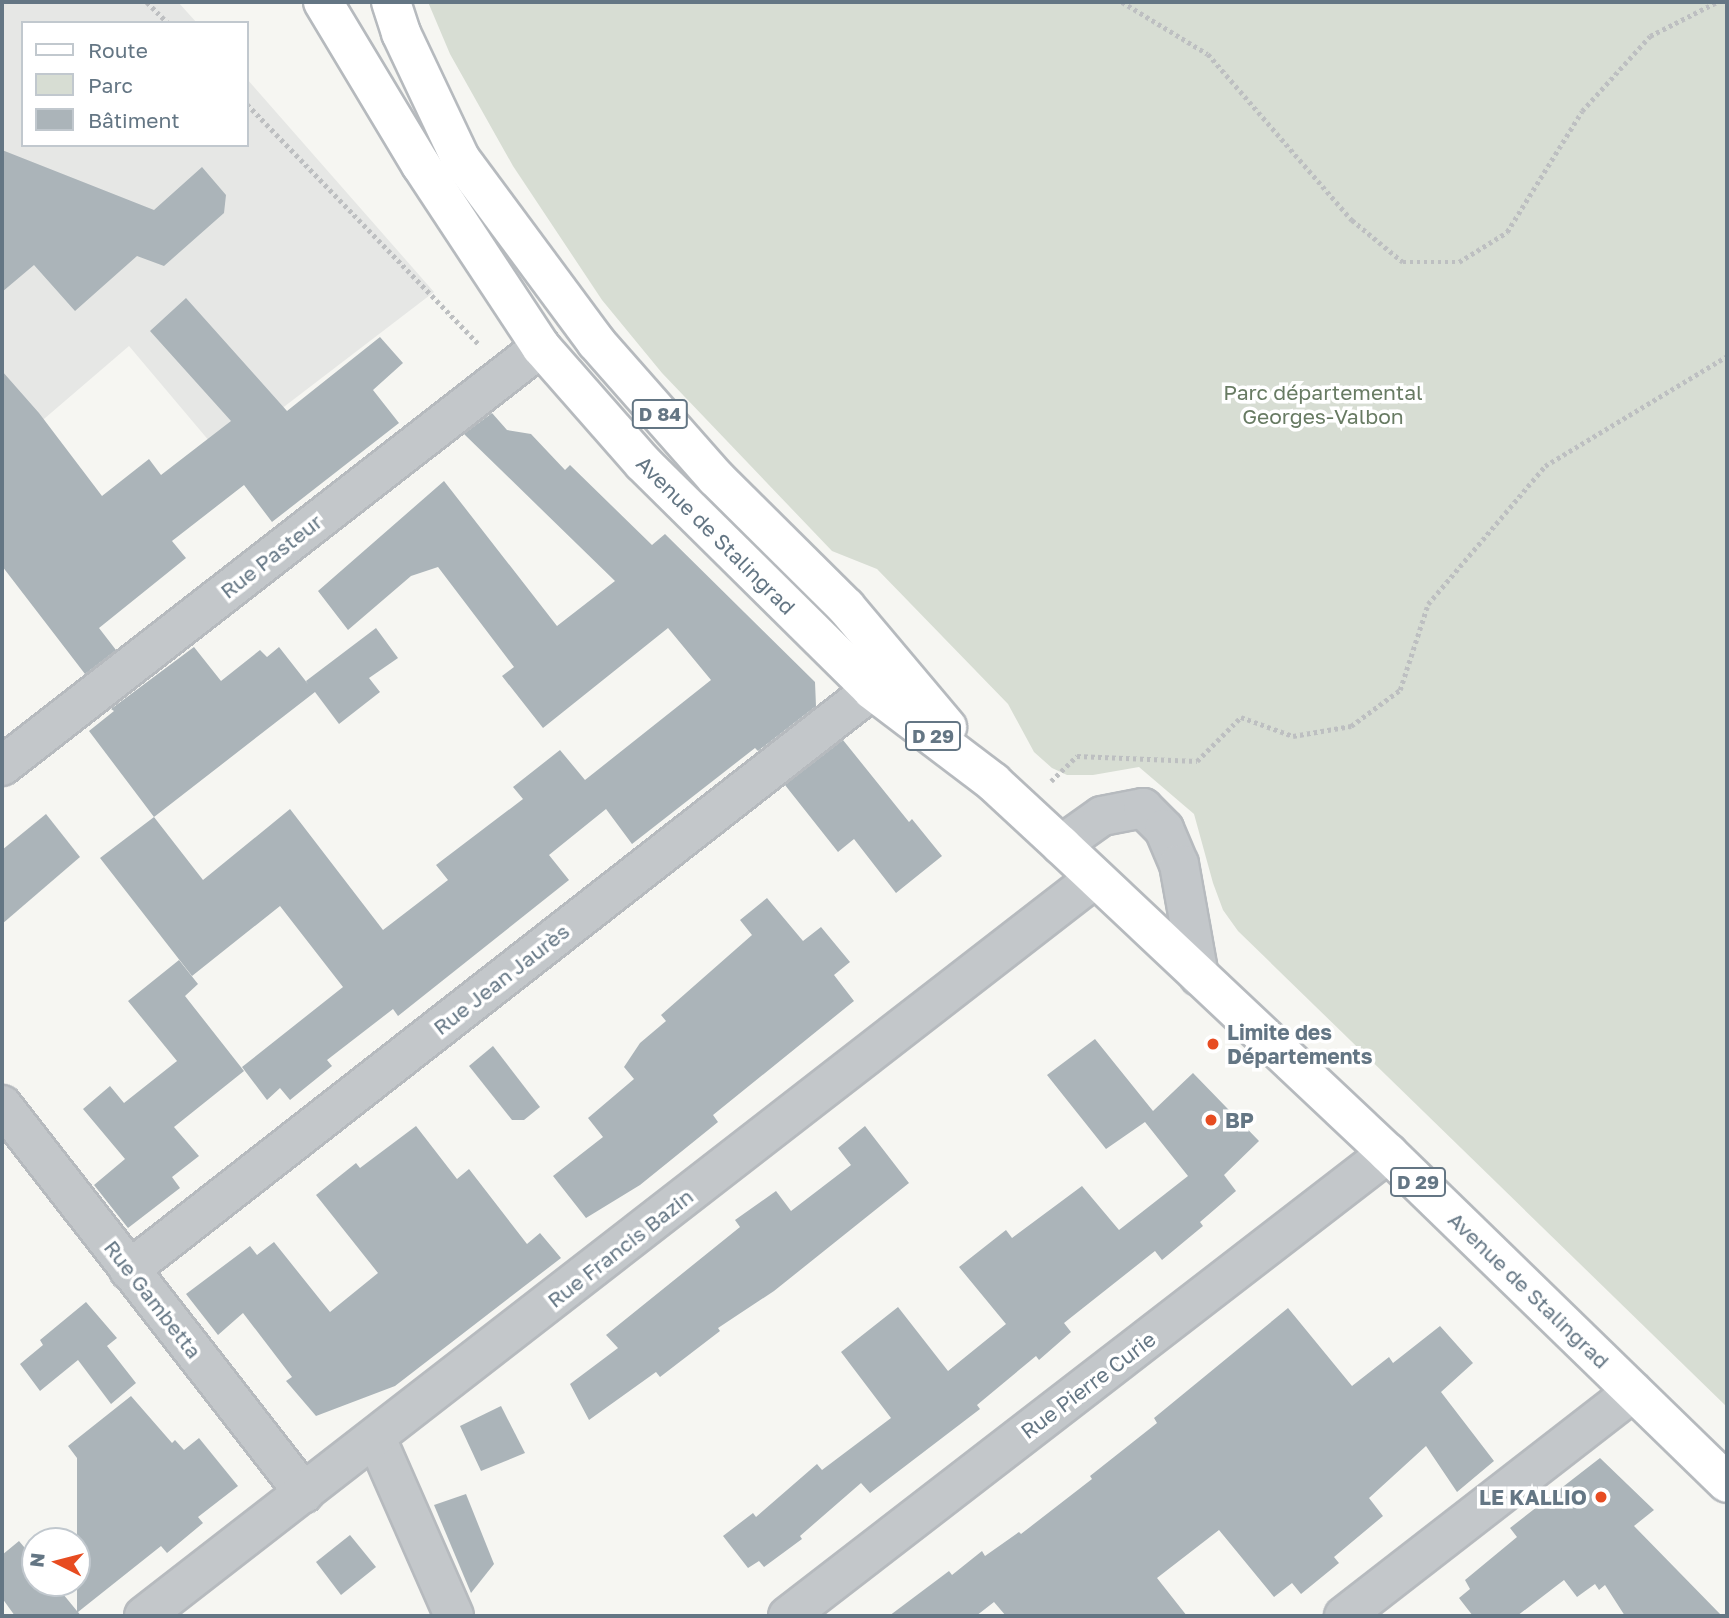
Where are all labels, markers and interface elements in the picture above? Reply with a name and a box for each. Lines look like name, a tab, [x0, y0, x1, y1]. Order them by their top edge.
legend	[21, 21, 248, 147]
text: Route	[88, 37, 148, 63]
text: Parc	[88, 72, 133, 98]
text: Bâtiment	[88, 107, 180, 133]
park label: Parc départemental Georges-Valbon	[1223, 379, 1423, 429]
road number: D 84	[630, 398, 690, 430]
street label: Avenue de Stalingrad	[631, 450, 801, 620]
street label: Rue Pasteur	[215, 509, 327, 603]
road number: D 29	[905, 720, 961, 751]
street label: Rue Jean Jaurès	[428, 918, 574, 1040]
place label: Limite des Départements	[1227, 1019, 1373, 1069]
marker: Limite des Départements	[1205, 1036, 1221, 1052]
place label: BP	[1225, 1107, 1254, 1133]
marker: BP	[1203, 1112, 1219, 1128]
road number: D 29	[1390, 1166, 1446, 1198]
street label: Rue Francis Bazin	[542, 1183, 698, 1313]
street label: Avenue de Stalingrad	[1443, 1207, 1615, 1373]
street label: Rue Gambetta	[99, 1235, 207, 1363]
street label: Rue Pierre Curie	[1016, 1326, 1160, 1444]
place label: LE KALLIO	[1479, 1484, 1587, 1510]
marker: LE KALLIO	[1593, 1489, 1609, 1505]
north arrow	[21, 1527, 91, 1597]
text: N	[24, 1552, 49, 1568]

